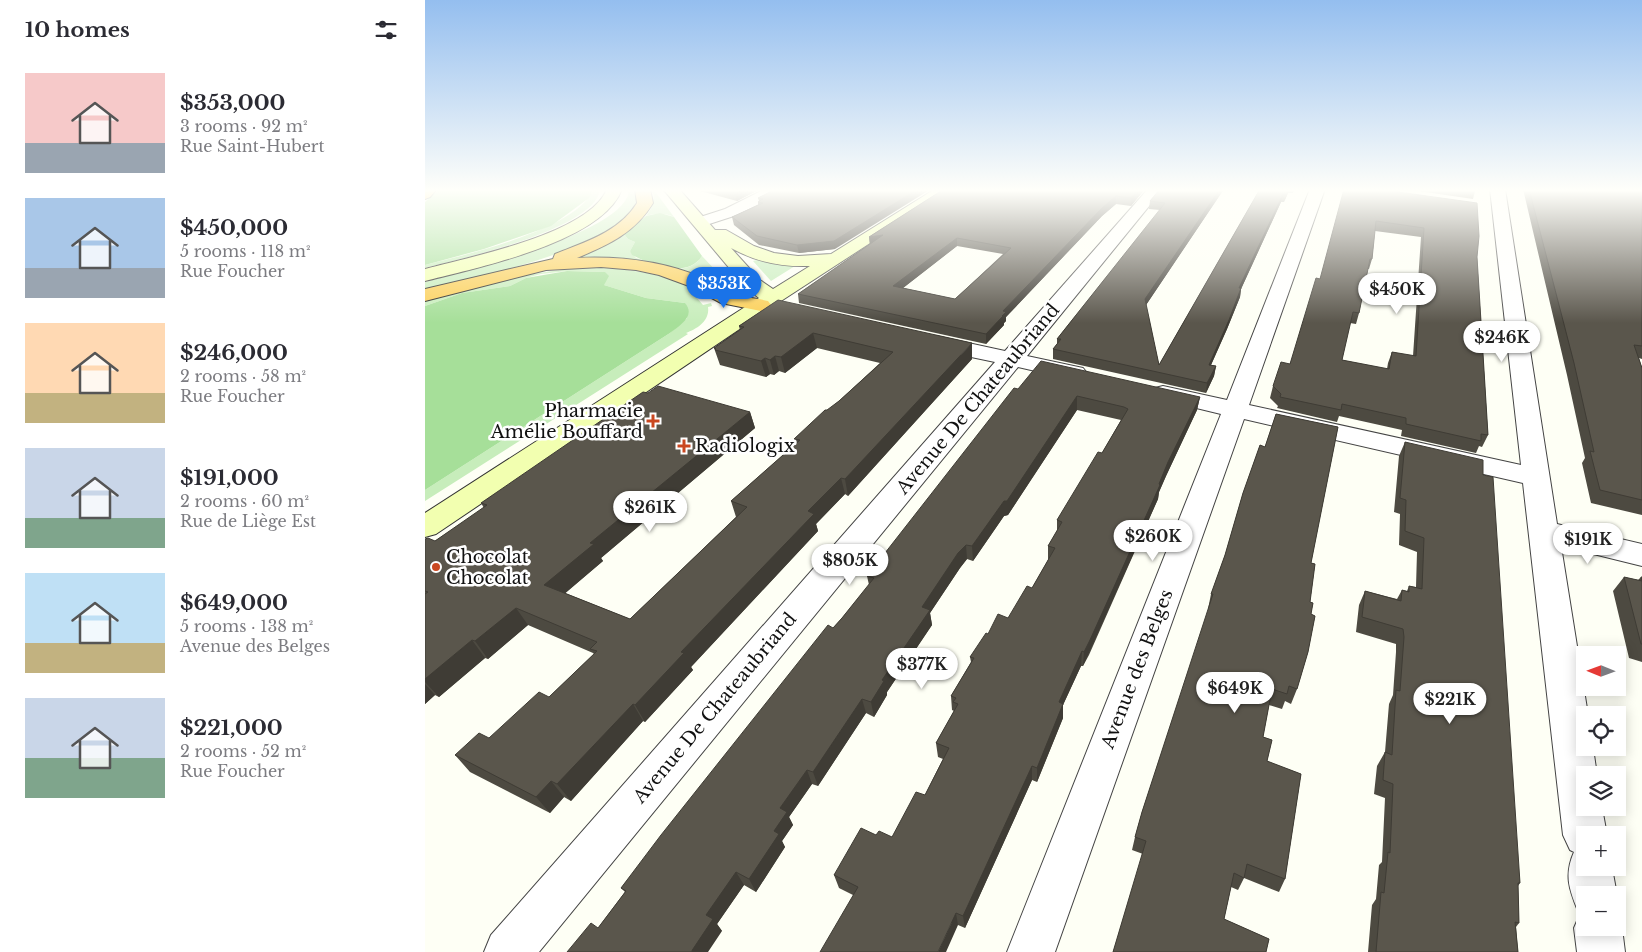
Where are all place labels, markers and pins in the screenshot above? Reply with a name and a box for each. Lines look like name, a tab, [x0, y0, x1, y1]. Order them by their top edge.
pin: $353K	[689, 266, 759, 309]
pin: $450K	[1362, 272, 1432, 315]
pin: $246K	[1467, 320, 1537, 363]
place label: Pharmacie Amélie Bouffard	[490, 400, 643, 443]
marker: Pharmacie Amélie Bouffard	[647, 415, 659, 427]
place label: Radiologix	[695, 435, 795, 457]
marker: Radiologix	[677, 439, 691, 453]
pin: $261K	[615, 490, 685, 533]
pin: $260K	[1118, 520, 1188, 562]
pin: $191K	[1553, 522, 1623, 565]
pin: $805K	[815, 544, 885, 586]
place label: Chocolat Chocolat	[446, 546, 529, 589]
marker: Chocolat Chocolat	[430, 561, 442, 573]
pin: $377K	[887, 648, 957, 690]
pin: $649K	[1200, 672, 1270, 714]
pin: $221K	[1415, 682, 1485, 725]

